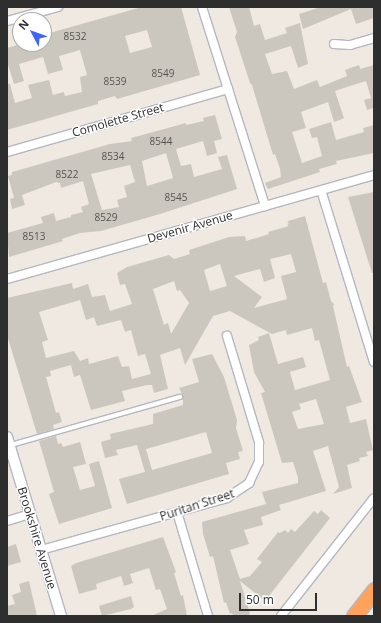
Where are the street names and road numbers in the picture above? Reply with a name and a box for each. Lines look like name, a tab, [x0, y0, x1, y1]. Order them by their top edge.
street label: Comolette Street	[70, 100, 166, 140]
street label: Devenir Avenue	[146, 208, 234, 246]
street label: Brookshire Avenue	[15, 485, 59, 591]
street label: Puritan Street	[158, 486, 236, 524]

